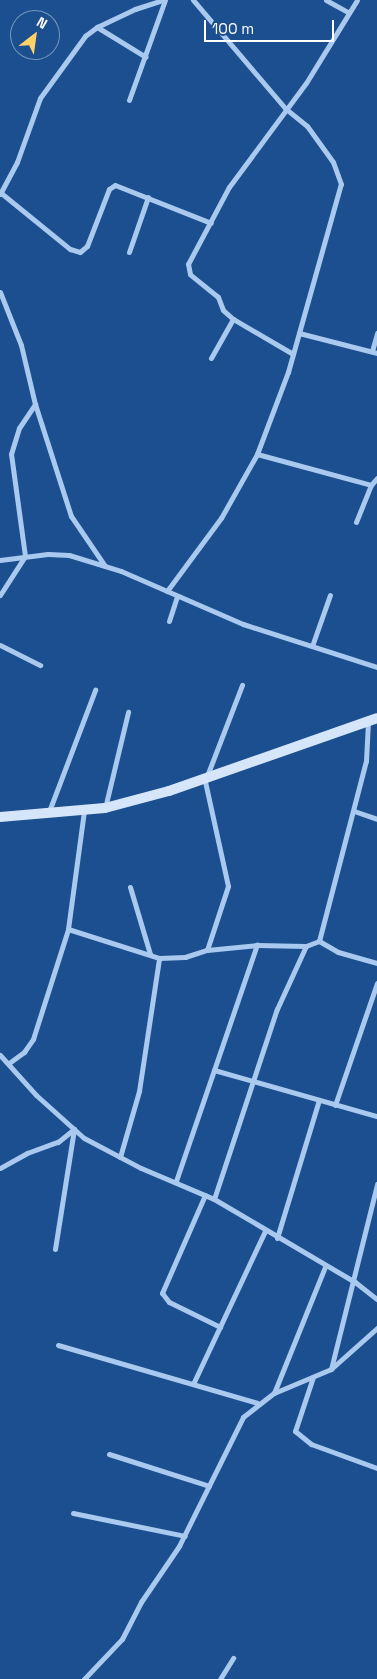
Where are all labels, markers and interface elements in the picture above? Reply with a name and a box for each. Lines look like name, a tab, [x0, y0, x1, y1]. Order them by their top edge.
north arrow	[10, 10, 60, 60]
scale bar	[207, 10, 337, 42]
text: N	[33, 13, 51, 33]
text: 100 m	[212, 19, 254, 38]

